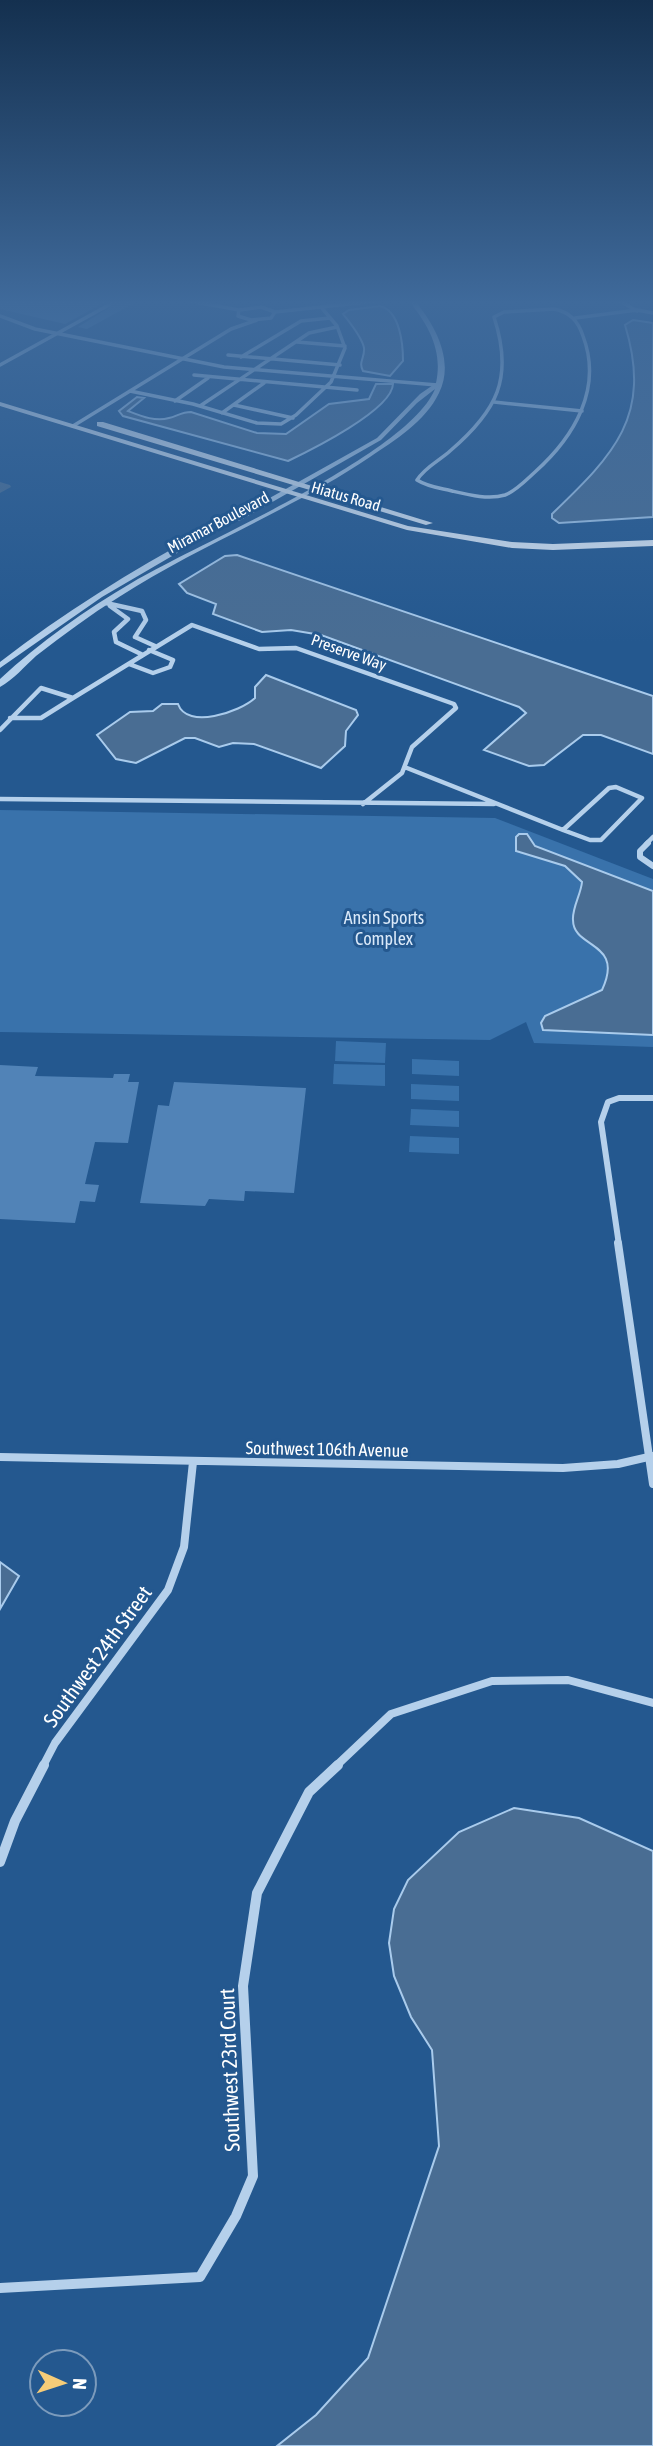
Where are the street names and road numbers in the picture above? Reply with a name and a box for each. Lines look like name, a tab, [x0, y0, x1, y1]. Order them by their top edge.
street label: Hiatus Road	[309, 478, 383, 514]
street label: Miramar Boulevard	[164, 488, 272, 556]
street label: Preserve Way	[309, 630, 389, 675]
street label: Southwest 106th Avenue	[245, 1437, 409, 1461]
street label: Southwest 24th Street	[38, 1581, 156, 1731]
street label: Southwest 23rd Court	[214, 1988, 244, 2152]

